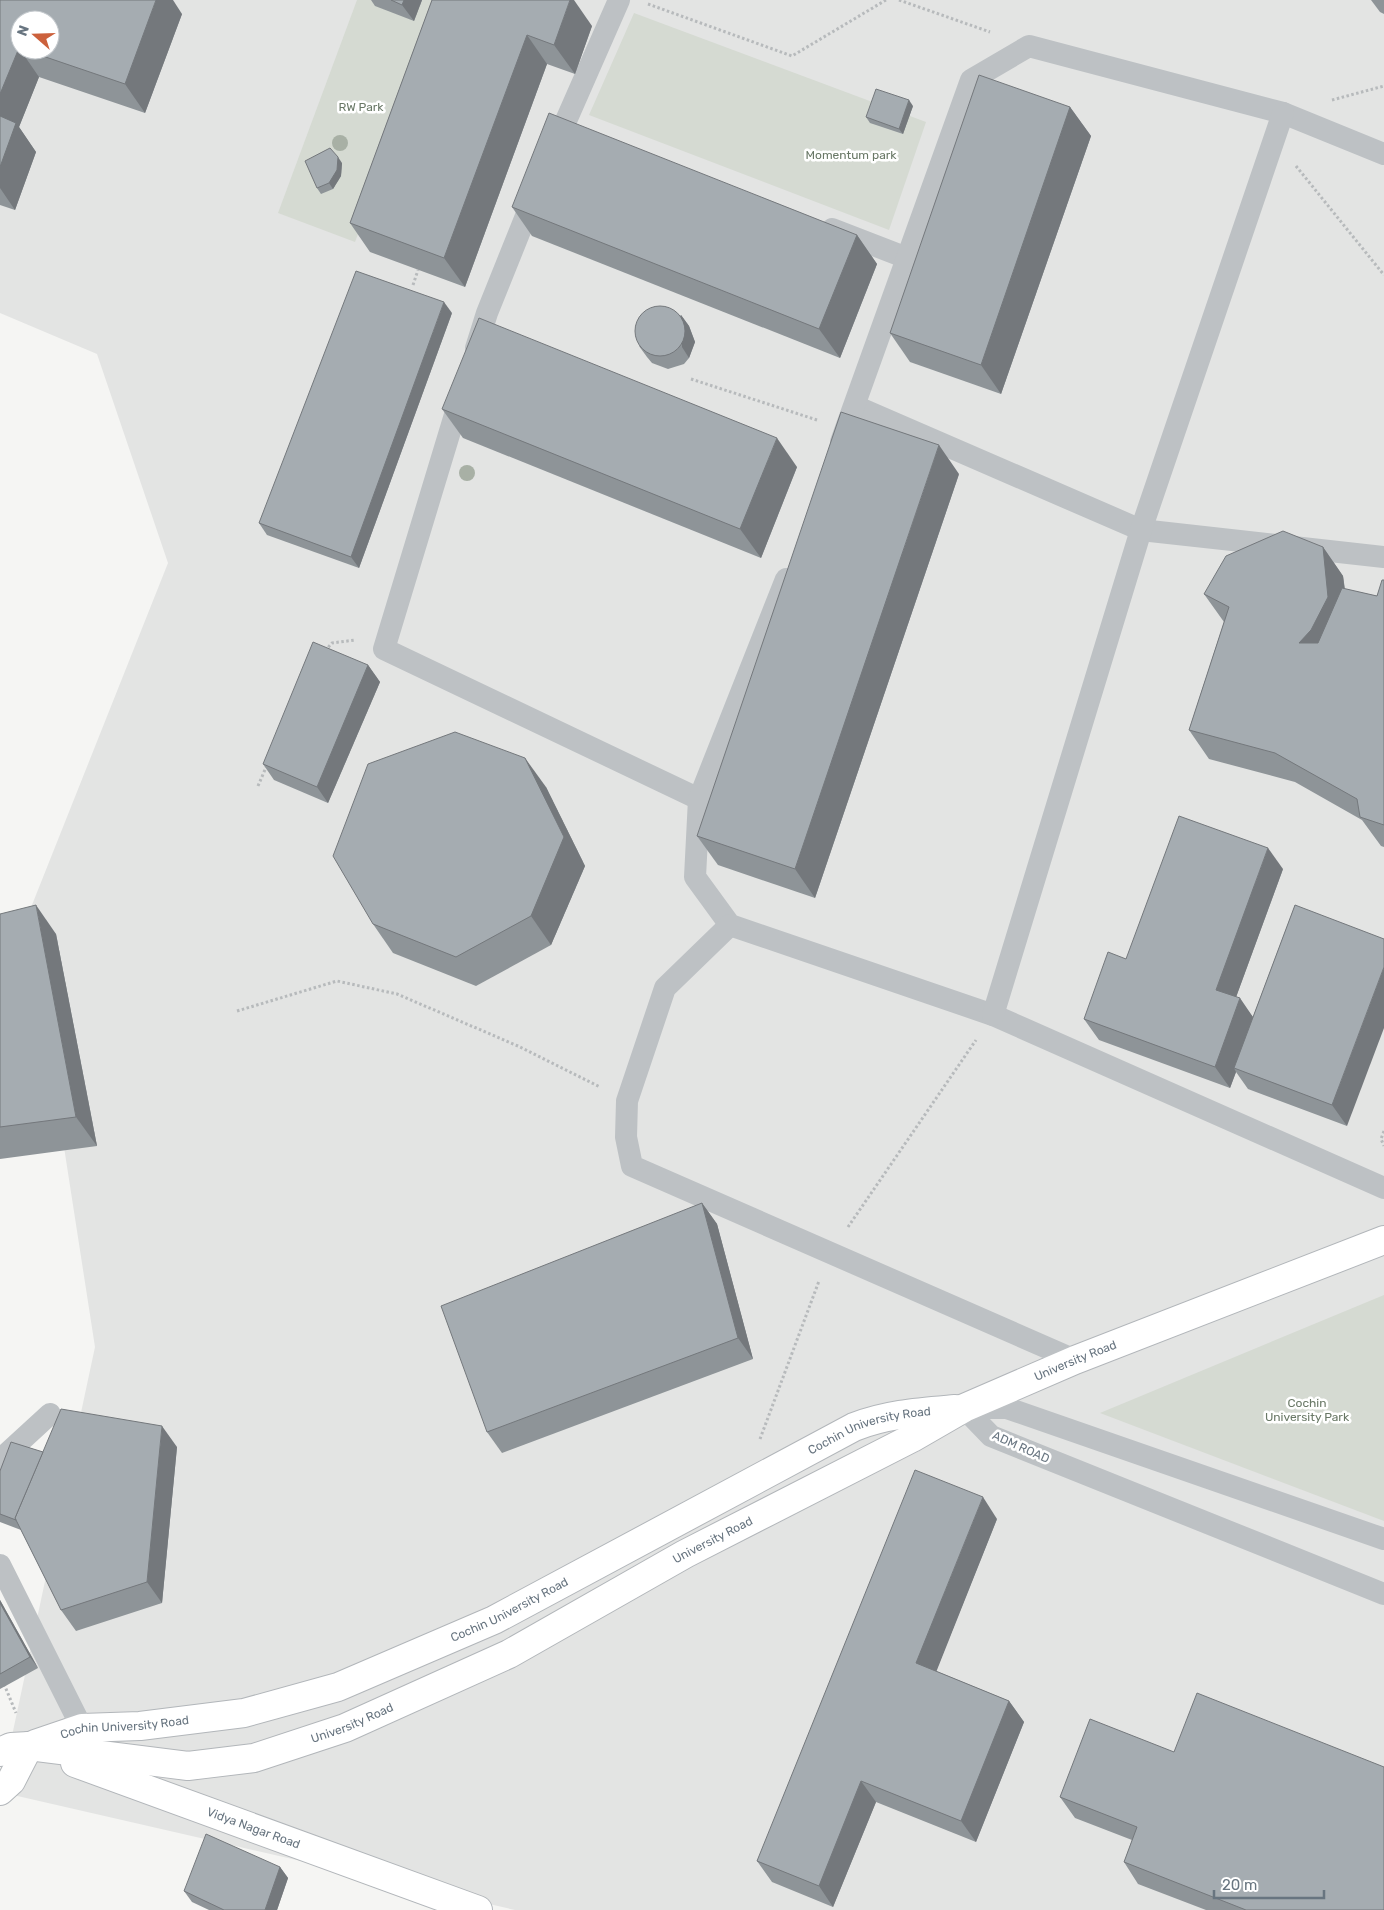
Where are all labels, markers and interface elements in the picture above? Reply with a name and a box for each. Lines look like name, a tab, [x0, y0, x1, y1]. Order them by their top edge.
north arrow	[10, 10, 60, 60]
text: N	[14, 23, 33, 38]
park label: RW Park	[338, 100, 384, 114]
park label: Momentum park	[805, 148, 897, 162]
street label: University Road	[1032, 1338, 1119, 1384]
park label: Cochin University Park	[1265, 1396, 1350, 1424]
street label: Cochin University Road	[806, 1404, 931, 1457]
street label: ADM ROAD	[990, 1428, 1052, 1466]
street label: University Road	[670, 1514, 755, 1566]
street label: Cochin University Road	[448, 1575, 571, 1645]
street label: University Road	[309, 1700, 395, 1746]
street label: Cochin University Road	[58, 1713, 190, 1742]
street label: Vidya Nagar Road	[205, 1805, 302, 1852]
scale bar	[1214, 1868, 1324, 1900]
text: 20 m	[1222, 1876, 1257, 1894]

